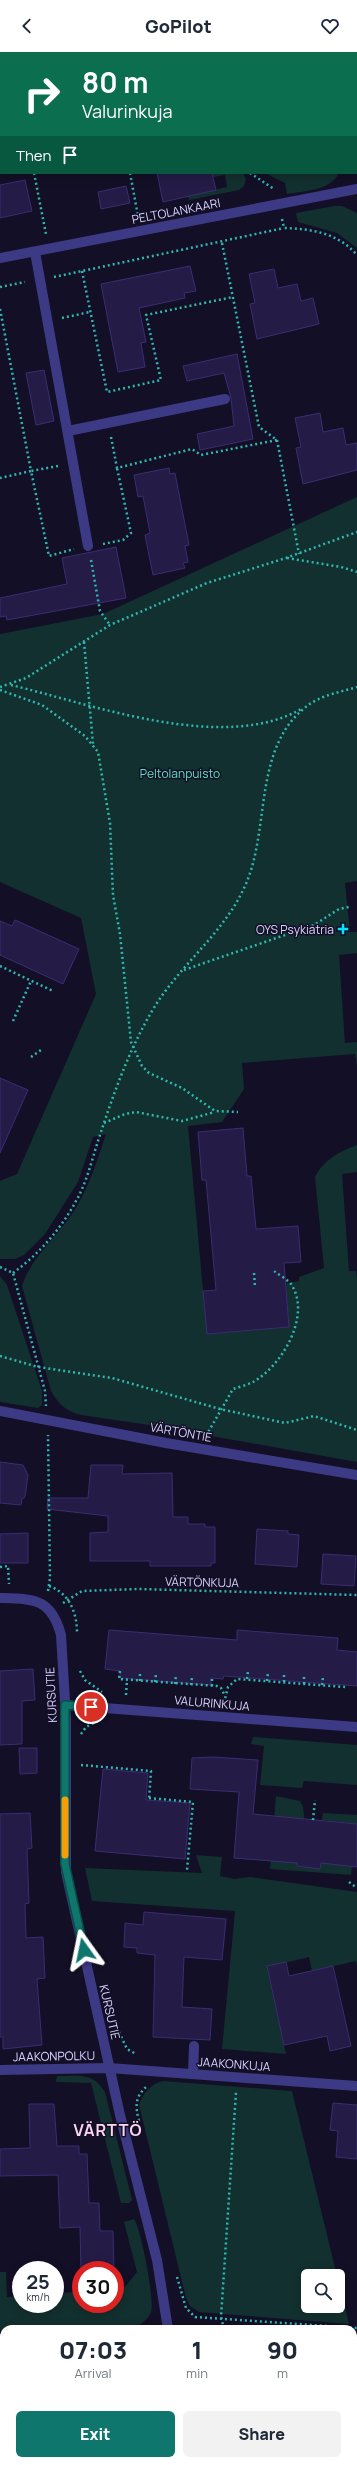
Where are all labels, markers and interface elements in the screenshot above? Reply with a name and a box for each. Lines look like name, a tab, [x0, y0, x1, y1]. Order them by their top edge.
text: GoPilot	[145, 14, 212, 38]
icon: back	[16, 15, 38, 37]
icon: heart	[319, 15, 341, 37]
text: 80 m	[82, 63, 148, 101]
icon: right	[16, 68, 68, 120]
text: Valurinkuja	[82, 99, 172, 123]
icon: arrive	[59, 144, 81, 166]
text: Then	[16, 145, 51, 166]
street label: PELTOLANKAARI	[130, 194, 222, 228]
park label: Peltolanpuisto	[140, 765, 220, 782]
place label: OYS Psykiatria	[256, 921, 334, 938]
marker: OYS Psykiatria	[337, 923, 349, 935]
street label: VÄRTÖNTIE	[149, 1418, 213, 1446]
street label: VÄRTÖNKUJA	[165, 1573, 240, 1591]
street label: KURSUTIE	[41, 1667, 61, 1723]
pin	[74, 1690, 108, 1724]
street label: VALURINKUJA	[174, 1691, 251, 1715]
icon: arrive	[80, 1696, 102, 1718]
position arrow	[63, 1929, 105, 1971]
street label: KURSUTIE	[95, 1983, 125, 2041]
street label: JAAKONPOLKU	[13, 2047, 95, 2065]
street label: JAAKONKUJA	[197, 2053, 271, 2075]
district label: VÄRTTÖ	[74, 2119, 142, 2141]
speed limit sign: 30	[72, 2261, 124, 2313]
text: 25	[26, 2268, 50, 2295]
map controls	[301, 2269, 345, 2313]
button: search	[301, 2269, 345, 2313]
text: km/h	[26, 2290, 50, 2304]
text: 07:03	[59, 2333, 127, 2366]
text: 1	[192, 2333, 202, 2366]
text: 90	[267, 2333, 298, 2366]
text: Arrival	[74, 2364, 112, 2382]
text: min	[186, 2364, 208, 2382]
text: m	[277, 2364, 288, 2382]
button: Exit	[16, 2411, 175, 2457]
button: Share	[183, 2411, 341, 2457]

